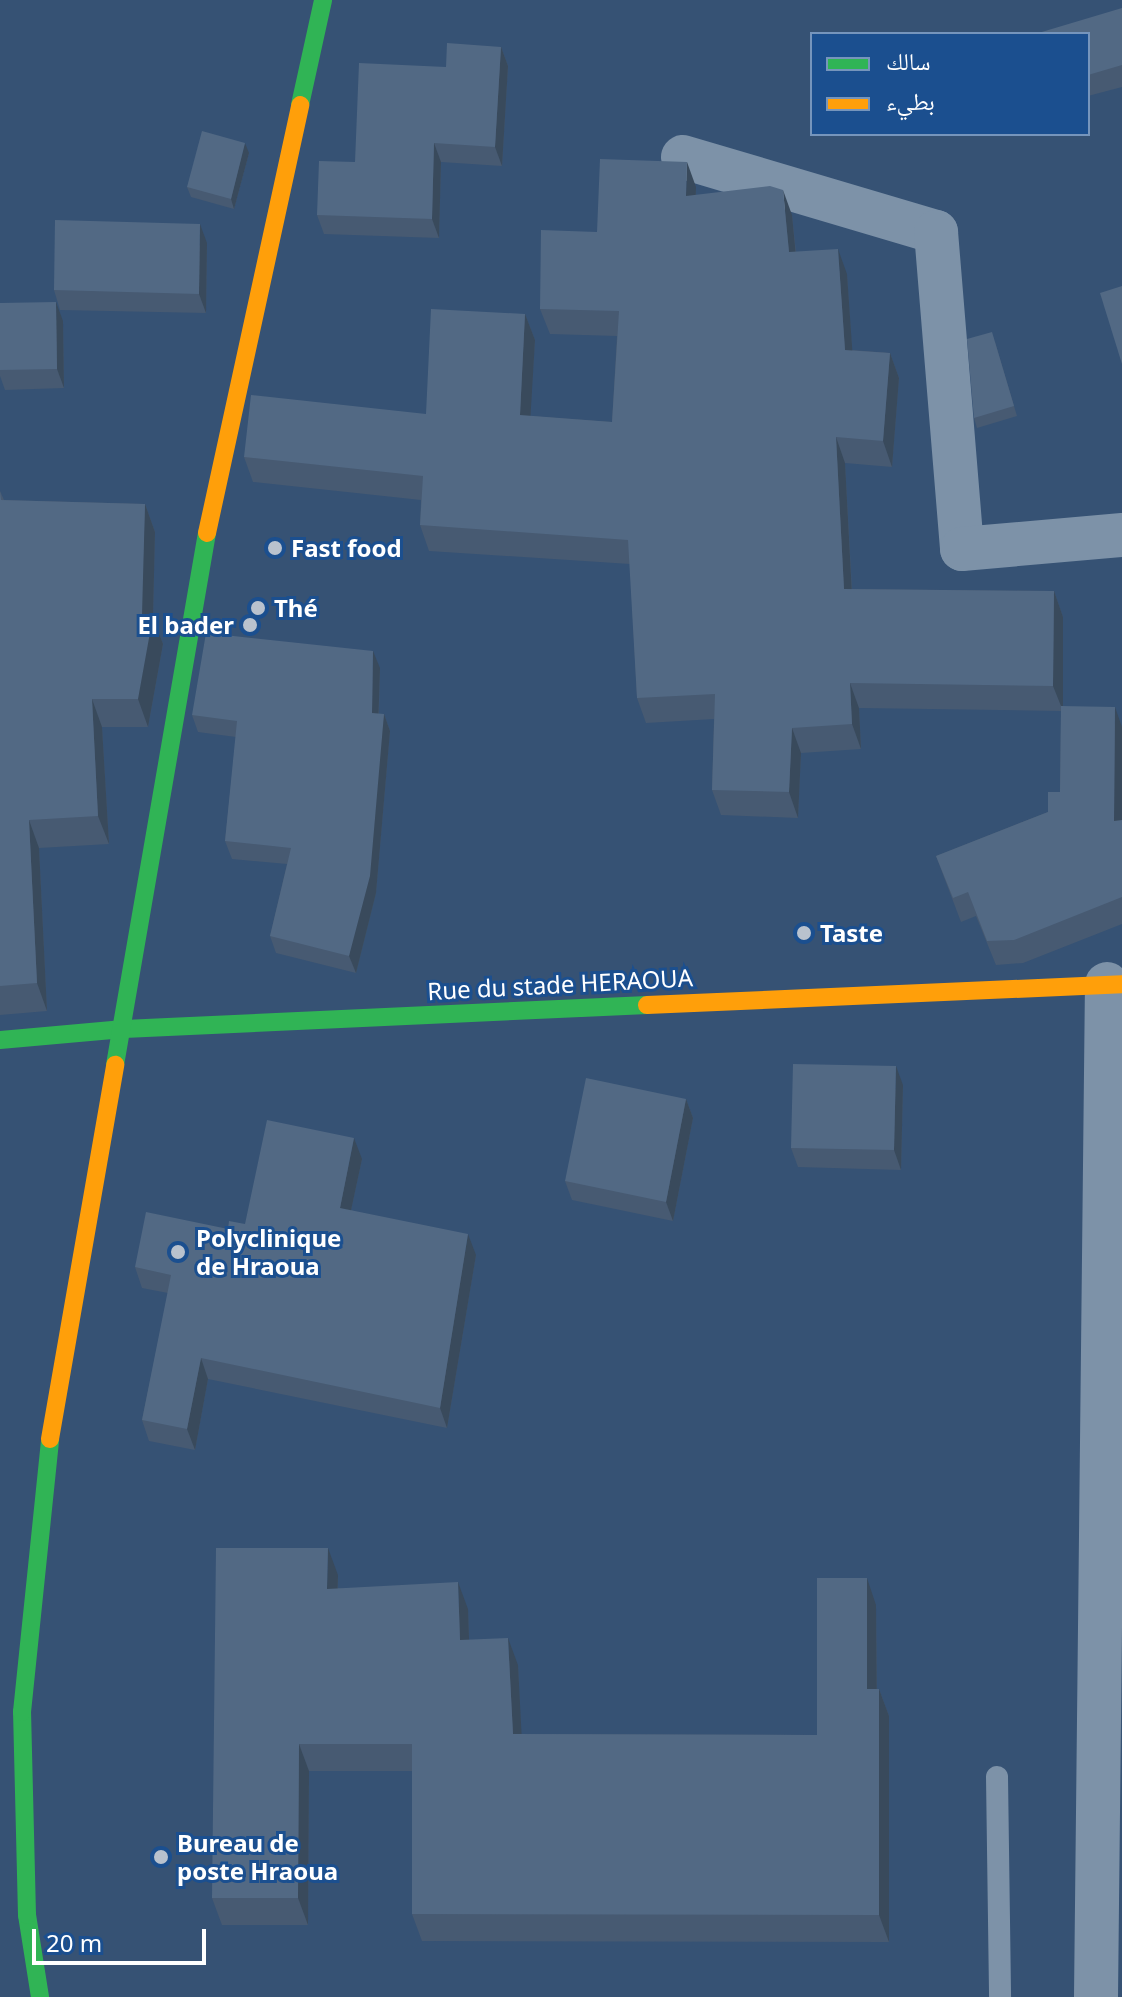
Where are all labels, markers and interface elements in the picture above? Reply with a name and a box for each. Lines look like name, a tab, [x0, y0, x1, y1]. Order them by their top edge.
legend	[810, 32, 1090, 136]
text: سالك	[886, 44, 931, 77]
text: بطيء	[886, 84, 935, 117]
place label: Fast food	[291, 534, 402, 562]
marker: Fast food	[266, 539, 284, 557]
place label: Thé	[274, 594, 318, 622]
marker: Thé	[249, 599, 267, 617]
place label: El bader	[137, 611, 234, 639]
marker: El bader	[241, 616, 259, 634]
place label: Taste	[820, 919, 883, 947]
marker: Taste	[795, 924, 813, 942]
street label: Rue du stade HERAOUA	[427, 963, 693, 1005]
place label: Polyclinique de Hraoua	[196, 1224, 341, 1280]
marker: Polyclinique de Hraoua	[167, 1241, 189, 1263]
place label: Bureau de poste Hraoua	[177, 1829, 338, 1885]
marker: Bureau de poste Hraoua	[152, 1848, 170, 1866]
scale bar	[36, 1913, 210, 1963]
text: 20 m	[46, 1926, 102, 1959]

